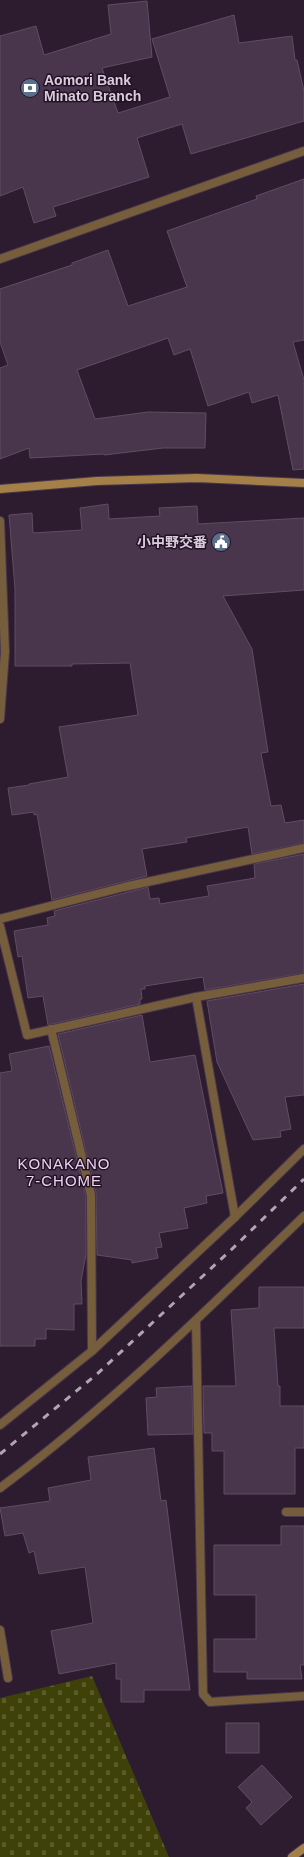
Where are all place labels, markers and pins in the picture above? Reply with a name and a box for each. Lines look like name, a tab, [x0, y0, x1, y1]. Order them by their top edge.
place label: Aomori Bank Minato Branch	[44, 72, 141, 104]
bank icon: Aomori Bank Minato Branch	[19, 77, 41, 99]
public building icon: 小中野交番	[210, 531, 232, 553]
place label: 小中野交番	[137, 534, 207, 550]

